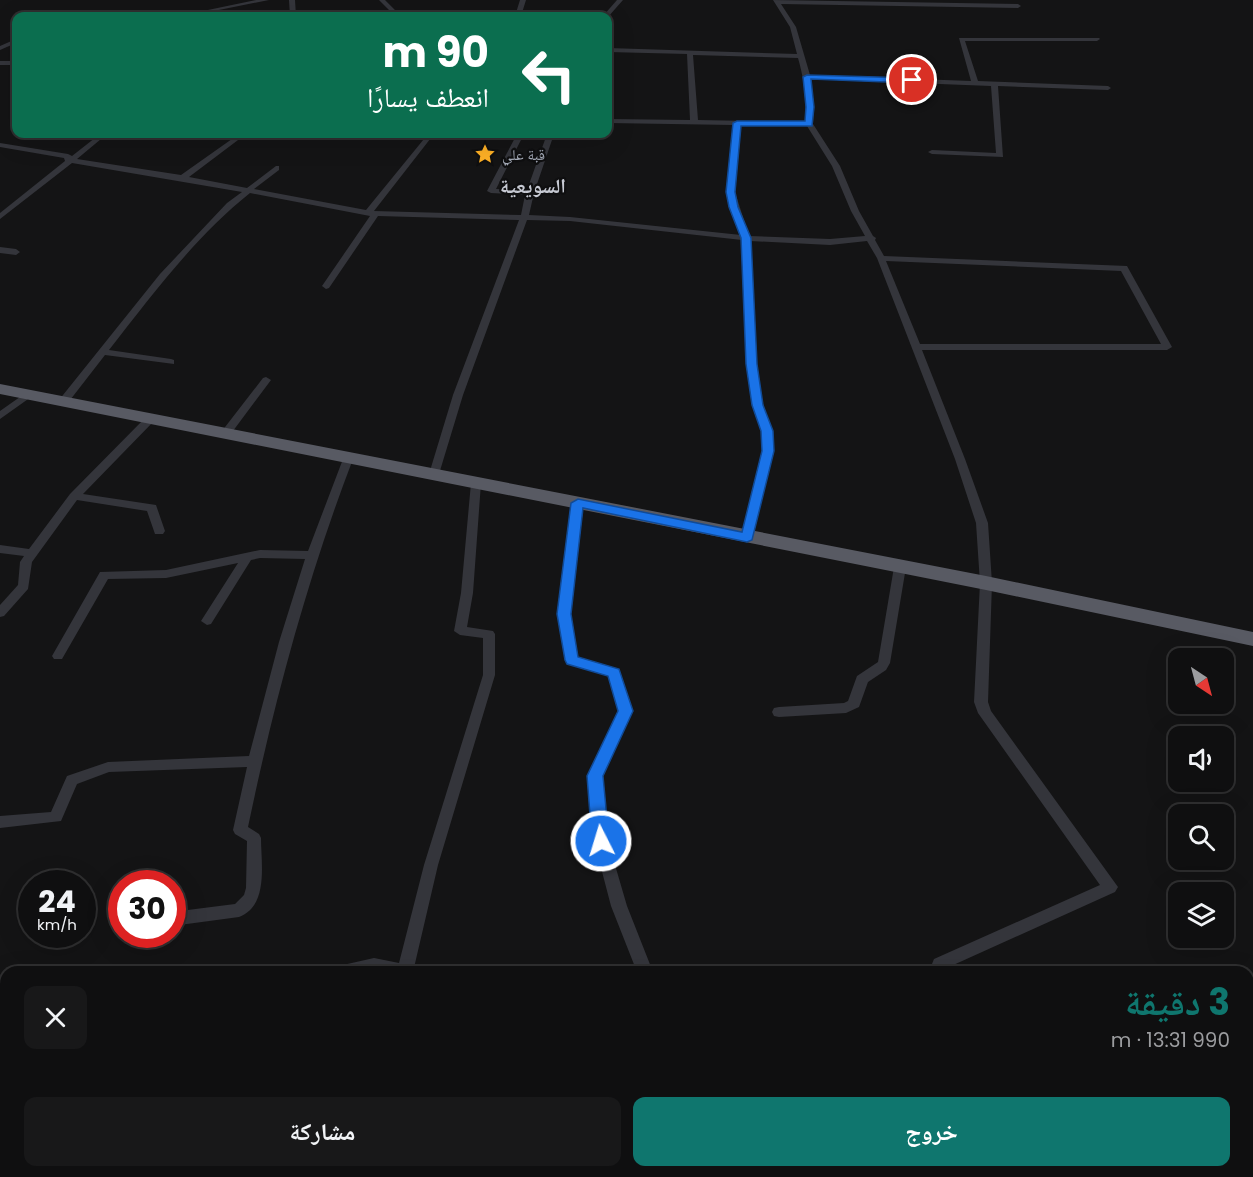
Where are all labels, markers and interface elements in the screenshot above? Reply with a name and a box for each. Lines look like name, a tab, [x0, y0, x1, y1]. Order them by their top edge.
text: 90 m	[382, 23, 489, 82]
icon: left	[510, 36, 588, 114]
pin	[886, 54, 937, 105]
icon: arrive	[895, 63, 928, 96]
text: انعطف يسارًا	[367, 79, 489, 116]
place icon: قبة علي	[473, 142, 497, 166]
place label: قبة علي	[502, 144, 545, 166]
district label: السويعية	[500, 172, 566, 200]
north arrow	[1168, 648, 1234, 714]
map controls	[1168, 648, 1234, 948]
button: sound	[1168, 726, 1234, 792]
button: search	[1168, 804, 1234, 870]
position arrow	[569, 809, 633, 873]
speed limit sign: 30	[108, 870, 186, 948]
text: 24	[38, 880, 76, 923]
button: layers	[1168, 882, 1234, 948]
text: km/h	[37, 914, 77, 935]
text: 3 دقيقة	[1125, 977, 1230, 1028]
button: close	[24, 986, 87, 1049]
text: 990 m · 13:31	[1111, 1026, 1230, 1054]
button: مشاركة	[24, 1097, 621, 1166]
button: خروج	[633, 1097, 1230, 1166]

